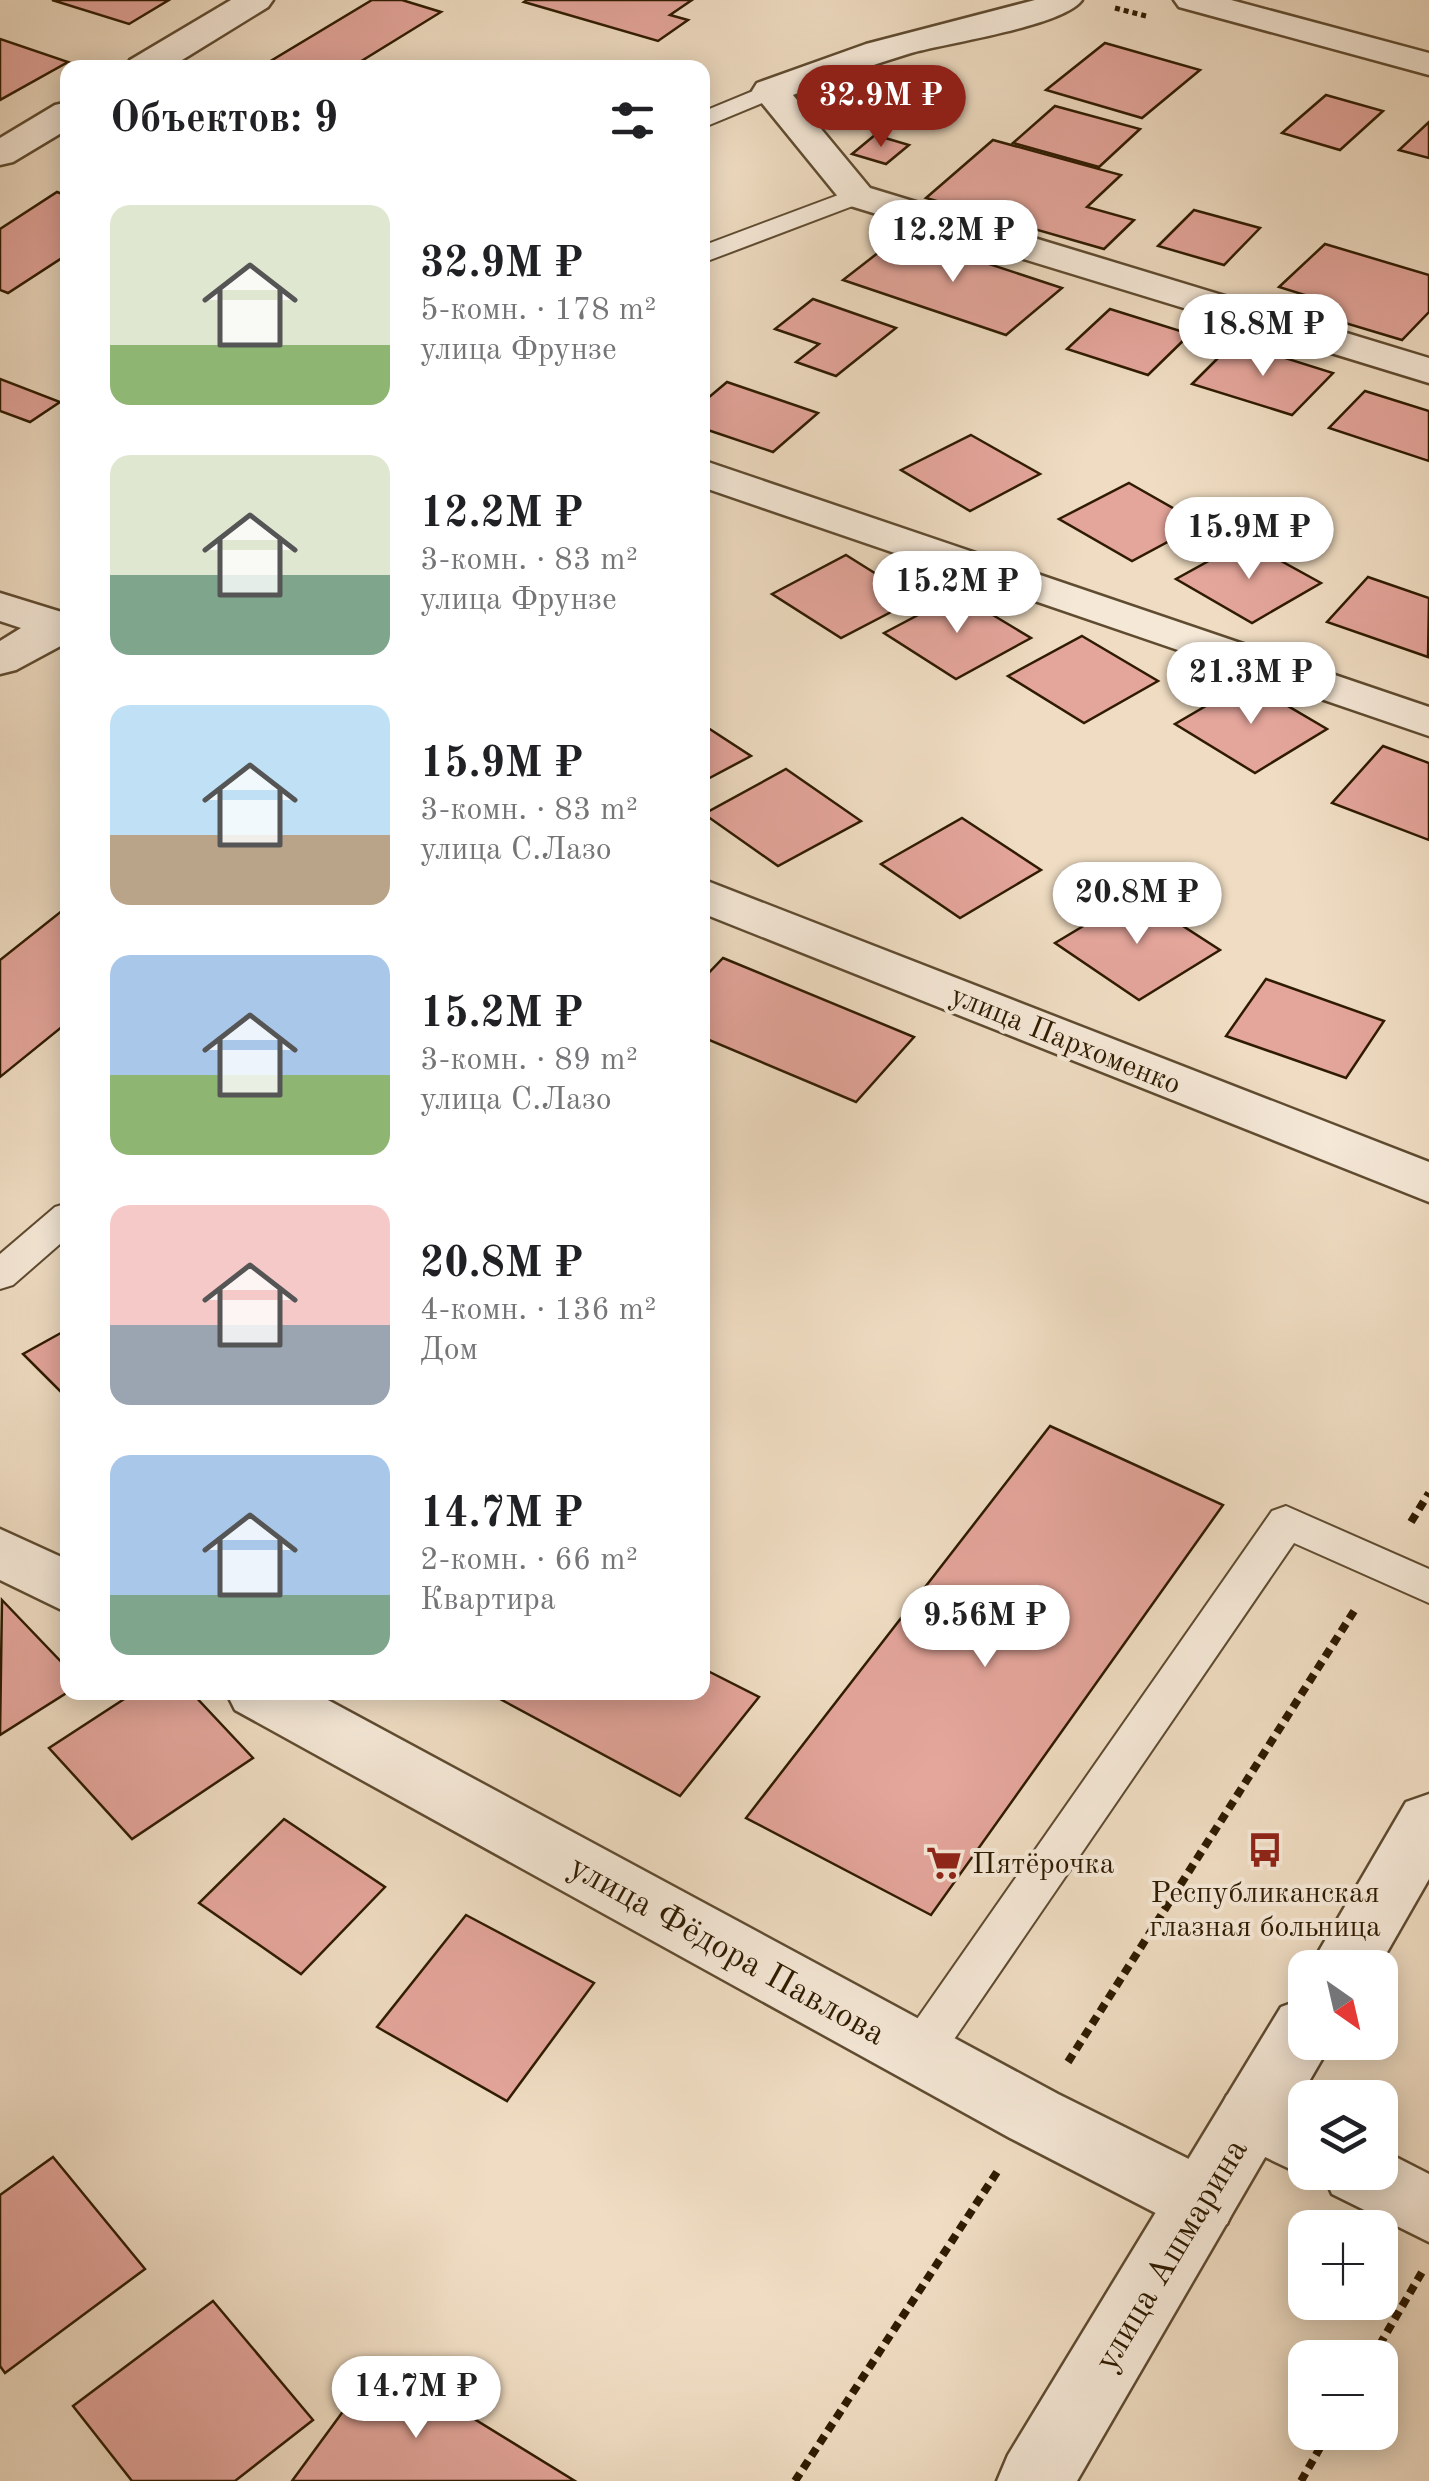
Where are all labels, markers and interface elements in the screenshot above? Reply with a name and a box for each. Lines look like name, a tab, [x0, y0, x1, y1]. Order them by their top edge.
pin: 32.9M ₽	[789, 65, 973, 150]
text: 32.9M ₽	[819, 81, 943, 113]
icon: filters	[605, 93, 660, 148]
text: Объектов: 9	[110, 99, 338, 141]
pin: 12.2M ₽	[861, 200, 1045, 285]
text: 12.2M ₽	[891, 216, 1015, 248]
text: 32.9M ₽	[420, 244, 583, 286]
icon: home	[190, 245, 310, 365]
pin: 18.8M ₽	[1171, 294, 1355, 379]
text: 5-комн. · 178 m²	[420, 295, 656, 327]
text: 18.8M ₽	[1201, 310, 1325, 342]
text: улица Фрунзе	[420, 335, 617, 367]
text: 12.2M ₽	[420, 494, 583, 536]
icon: home	[190, 495, 310, 615]
pin: 15.9M ₽	[1157, 497, 1341, 582]
text: 15.9M ₽	[1187, 513, 1311, 545]
text: 3-комн. · 83 m²	[420, 545, 638, 577]
pin: 15.2M ₽	[865, 551, 1049, 636]
text: 15.2M ₽	[895, 567, 1019, 599]
text: улица Фрунзе	[420, 585, 617, 617]
pin: 21.3M ₽	[1159, 642, 1343, 727]
text: 21.3M ₽	[1189, 658, 1313, 690]
text: 15.9M ₽	[420, 744, 583, 786]
icon: home	[190, 745, 310, 865]
text: 3-комн. · 83 m²	[420, 795, 638, 827]
text: улица С.Лазо	[420, 835, 612, 867]
pin: 20.8M ₽	[1045, 862, 1229, 947]
text: 20.8M ₽	[1075, 878, 1199, 910]
street label: улица Пархоменко	[946, 981, 1185, 1101]
text: 15.2M ₽	[420, 994, 583, 1036]
icon: home	[190, 995, 310, 1115]
text: 3-комн. · 89 m²	[420, 1045, 638, 1077]
text: улица С.Лазо	[420, 1085, 612, 1117]
text: 20.8M ₽	[420, 1244, 583, 1286]
icon: home	[190, 1245, 310, 1365]
text: 4-комн. · 136 m²	[420, 1295, 656, 1327]
text: Дом	[420, 1335, 478, 1367]
text: 14.7M ₽	[420, 1494, 583, 1536]
icon: home	[190, 1495, 310, 1615]
text: 2-комн. · 66 m²	[420, 1545, 638, 1577]
text: Квартира	[420, 1585, 556, 1617]
pin: 9.56M ₽	[893, 1585, 1077, 1670]
text: 9.56M ₽	[923, 1601, 1047, 1633]
bus stop icon: Республиканская глазная больница	[1246, 1831, 1284, 1869]
supermarket icon: Пятёрочка	[925, 1844, 963, 1882]
street label: улица Фёдора Павлова	[563, 1850, 891, 2053]
place label: Пятёрочка	[972, 1850, 1115, 1880]
place label: Республиканская глазная больница	[1149, 1879, 1381, 1943]
north arrow	[1288, 1950, 1398, 2060]
map controls	[1288, 1950, 1398, 2450]
button: layers	[1288, 2080, 1398, 2190]
street label: улица Ашмарина	[1089, 2133, 1255, 2377]
button: +	[1288, 2210, 1398, 2320]
button: −	[1288, 2340, 1398, 2450]
pin: 14.7M ₽	[324, 2356, 508, 2441]
text: 14.7M ₽	[354, 2372, 478, 2404]

